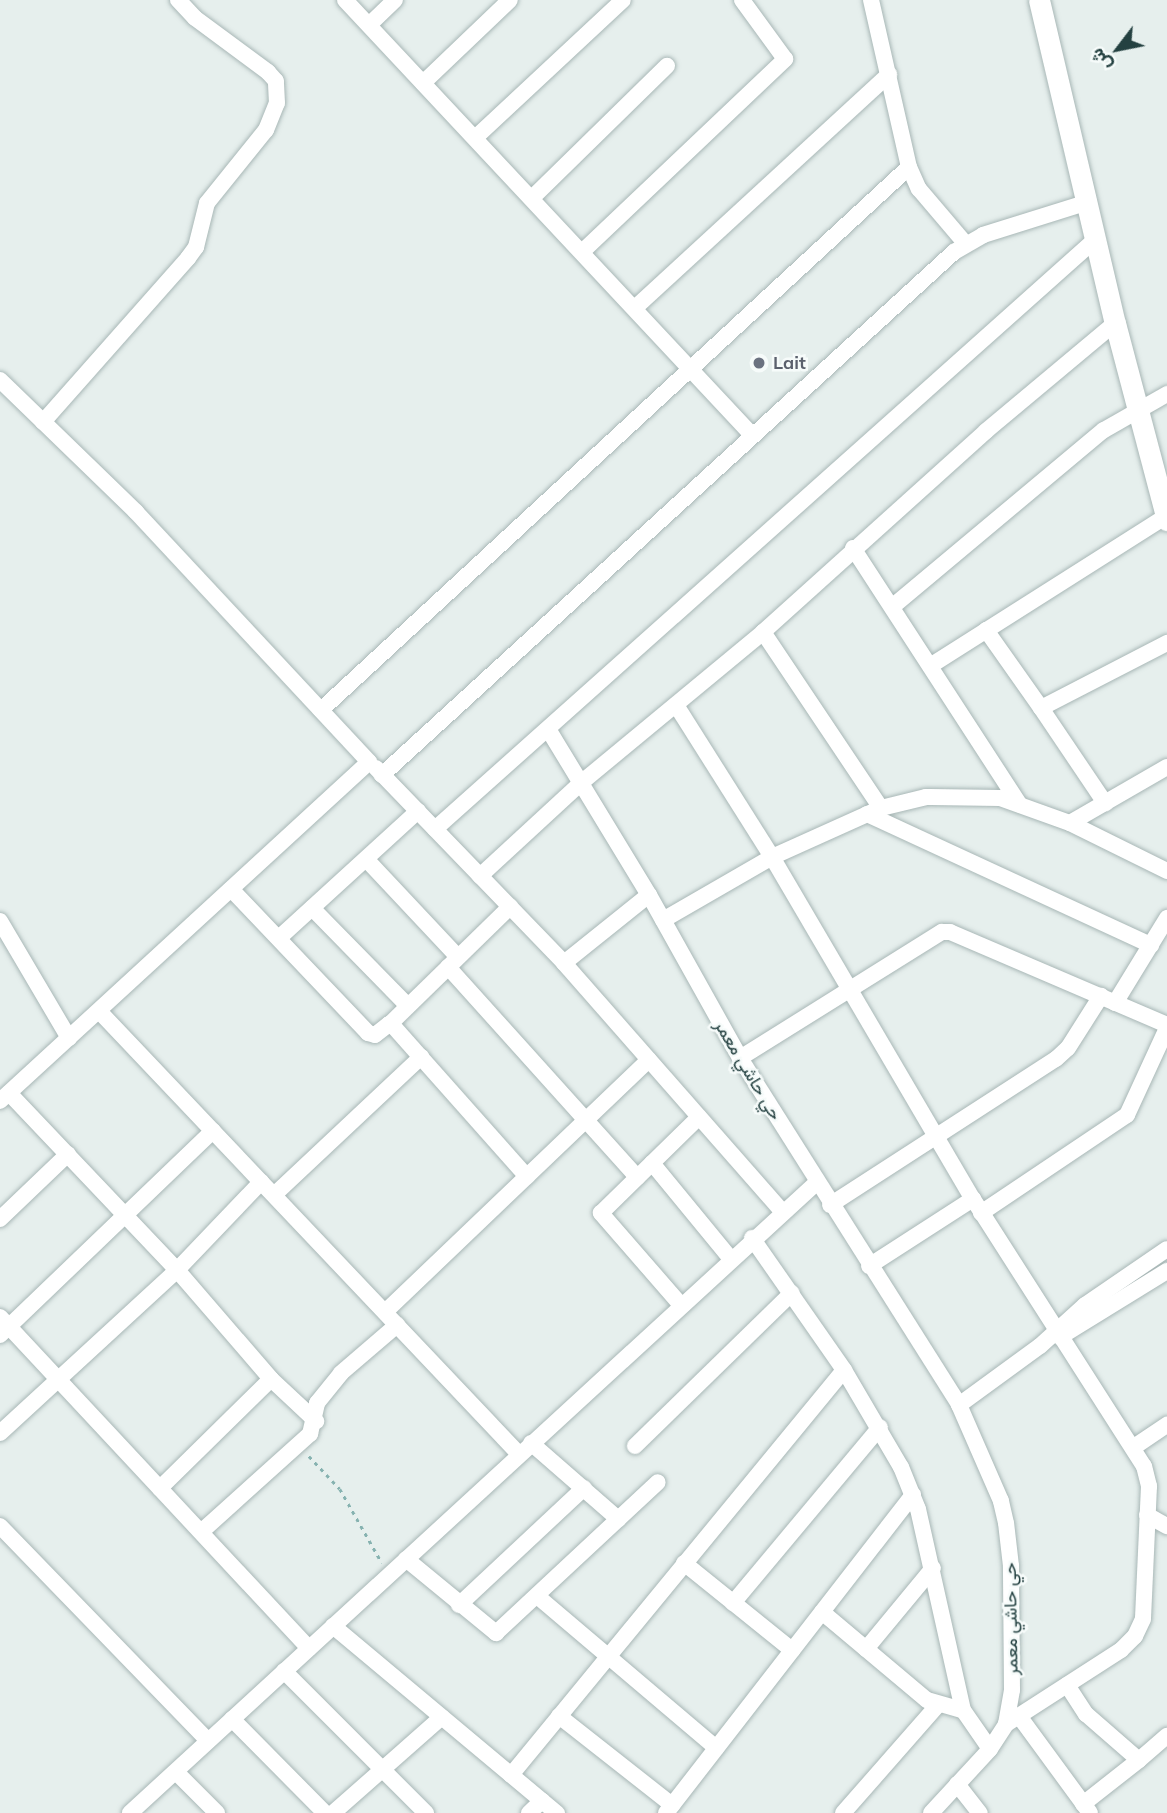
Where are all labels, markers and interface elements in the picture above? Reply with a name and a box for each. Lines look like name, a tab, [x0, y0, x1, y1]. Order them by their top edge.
north arrow	[1083, 14, 1153, 84]
text: ش	[1084, 44, 1116, 76]
place label: Lait	[773, 352, 806, 374]
marker: Lait	[751, 355, 767, 371]
street label: حي حاشي معمر	[710, 1016, 786, 1124]
street label: حي حاشي معمر	[999, 1562, 1023, 1676]

